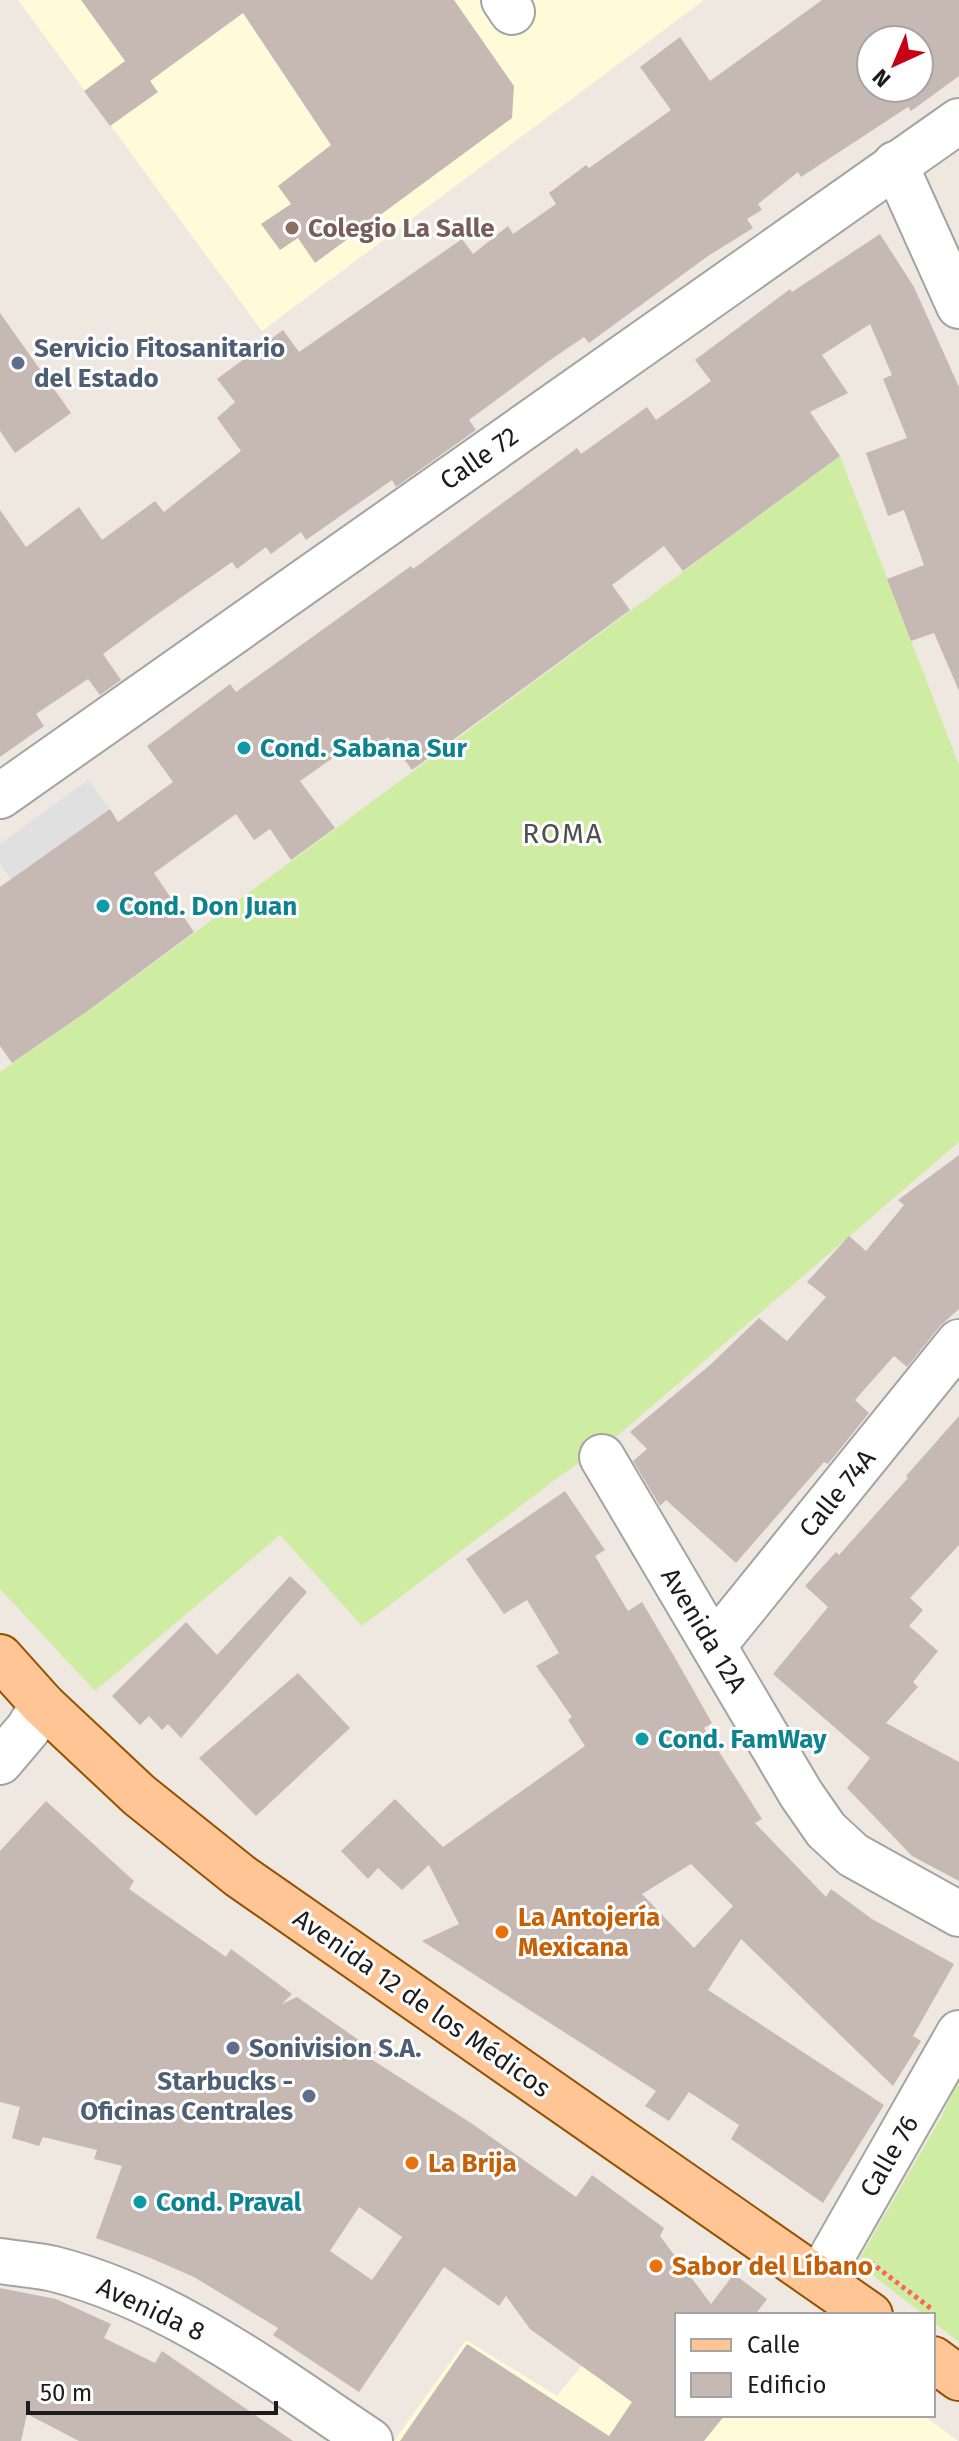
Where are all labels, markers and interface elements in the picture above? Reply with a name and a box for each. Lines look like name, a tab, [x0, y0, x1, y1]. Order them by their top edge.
north arrow	[855, 24, 935, 104]
text: N	[867, 63, 896, 93]
place label: Colegio La Salle	[308, 213, 495, 244]
marker: Colegio La Salle	[283, 219, 301, 237]
place label: Servicio Fitosanitario del Estado	[34, 333, 285, 394]
marker: Servicio Fitosanitario del Estado	[9, 354, 27, 372]
street label: Calle 72	[434, 420, 524, 496]
place label: Cond. Sabana Sur	[260, 733, 467, 764]
marker: Cond. Sabana Sur	[235, 739, 253, 757]
district label: ROMA	[522, 817, 604, 850]
place label: Cond. Don Juan	[119, 891, 297, 922]
marker: Cond. Don Juan	[94, 897, 112, 915]
street label: Calle 74A	[793, 1443, 882, 1543]
street label: Avenida 12A	[654, 1562, 753, 1698]
place label: Cond. FamWay	[658, 1724, 827, 1755]
marker: Cond. FamWay	[633, 1730, 651, 1748]
place label: La Antojería Mexicana	[518, 1902, 660, 1963]
street label: Avenida 12 de los Médicos	[287, 1903, 556, 2104]
marker: La Antojería Mexicana	[493, 1923, 511, 1941]
place label: Sonivision S.A.	[249, 2033, 421, 2064]
marker: Sonivision S.A.	[224, 2039, 242, 2057]
place label: Starbucks - Oficinas Centrales	[80, 2066, 293, 2127]
marker: Starbucks - Oficinas Centrales	[300, 2087, 318, 2105]
street label: Calle 76	[854, 2110, 925, 2203]
place label: La Brija	[428, 2148, 517, 2179]
marker: La Brija	[403, 2154, 421, 2172]
place label: Cond. Praval	[156, 2187, 302, 2218]
marker: Cond. Praval	[131, 2193, 149, 2211]
place label: Sabor del Líbano	[672, 2251, 873, 2282]
marker: Sabor del Líbano	[647, 2257, 665, 2275]
street label: Avenida 8	[92, 2271, 210, 2348]
legend	[675, 2313, 935, 2417]
text: Calle	[747, 2331, 800, 2359]
scale bar	[28, 2365, 276, 2415]
text: Edificio	[747, 2371, 827, 2399]
text: 50 m	[40, 2379, 92, 2407]

